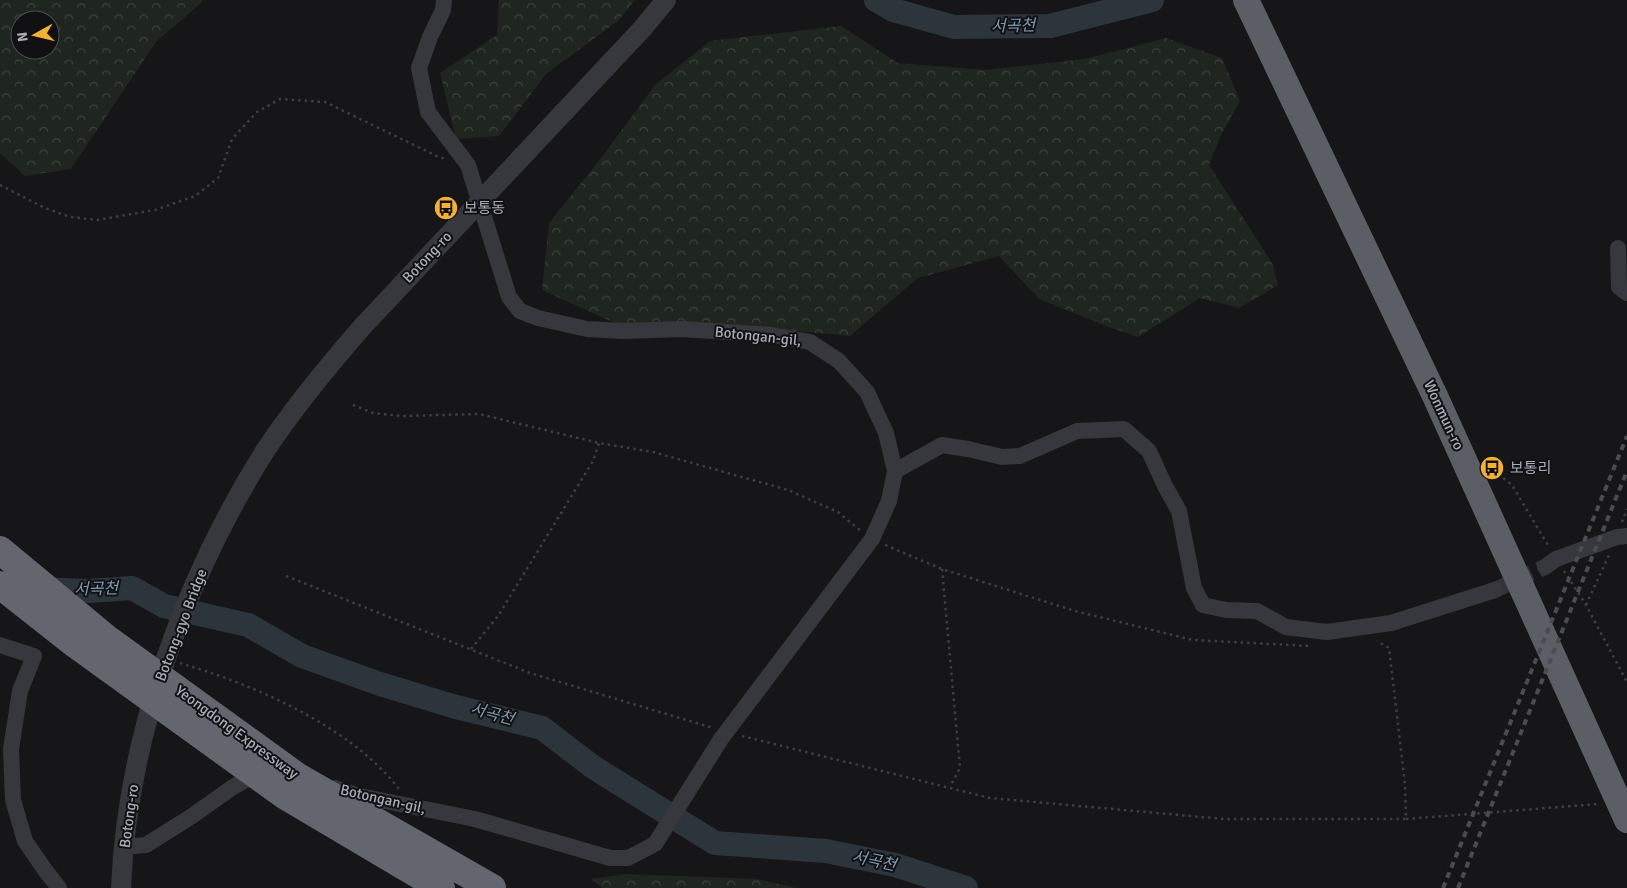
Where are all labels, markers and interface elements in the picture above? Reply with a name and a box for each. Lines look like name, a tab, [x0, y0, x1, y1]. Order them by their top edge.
north arrow	[10, 10, 60, 60]
water label: 서곡천	[991, 16, 1038, 36]
text: N	[14, 31, 32, 43]
bus stop icon: 보통동	[433, 195, 459, 221]
place label: 보통동	[464, 199, 505, 217]
street label: Botong-ro	[399, 227, 456, 287]
street label: Botongan-gil,	[714, 322, 802, 350]
street label: Wonmun-ro	[1420, 377, 1468, 453]
bus stop icon: 보통리	[1479, 455, 1505, 481]
place label: 보통리	[1510, 459, 1551, 477]
street label: Botong-gyo Bridge	[151, 566, 211, 684]
water label: 서곡천	[74, 579, 121, 599]
street label: Yeongdong Expressway	[172, 681, 302, 783]
water label: 서곡천	[468, 699, 518, 730]
street label: Botongan-gil,	[339, 780, 427, 818]
street label: Botong-ro	[116, 783, 142, 849]
water label: 서곡천	[850, 847, 900, 876]

